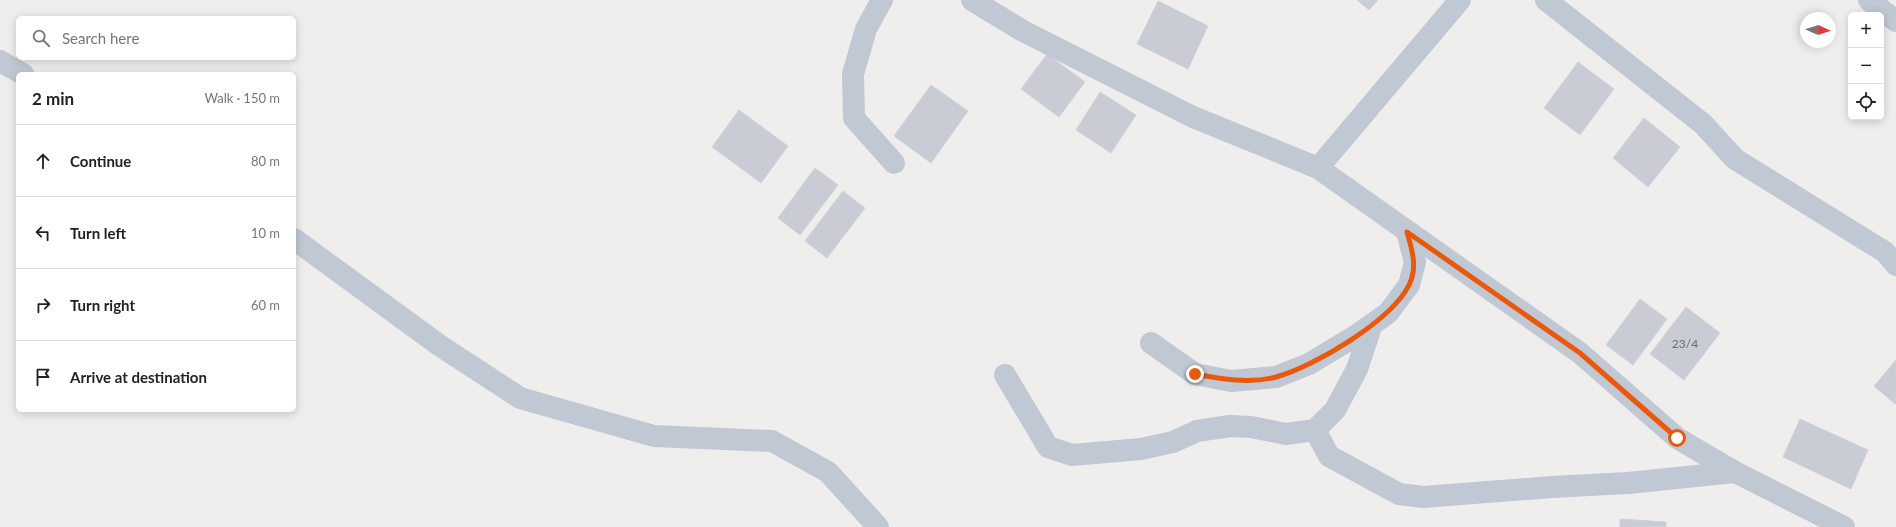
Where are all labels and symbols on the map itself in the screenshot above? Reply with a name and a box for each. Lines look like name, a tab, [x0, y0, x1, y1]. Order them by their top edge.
north arrow	[1800, 12, 1836, 48]
house number: 23/4	[1672, 336, 1698, 351]
route end	[1186, 365, 1204, 383]
route start	[1668, 429, 1686, 447]

